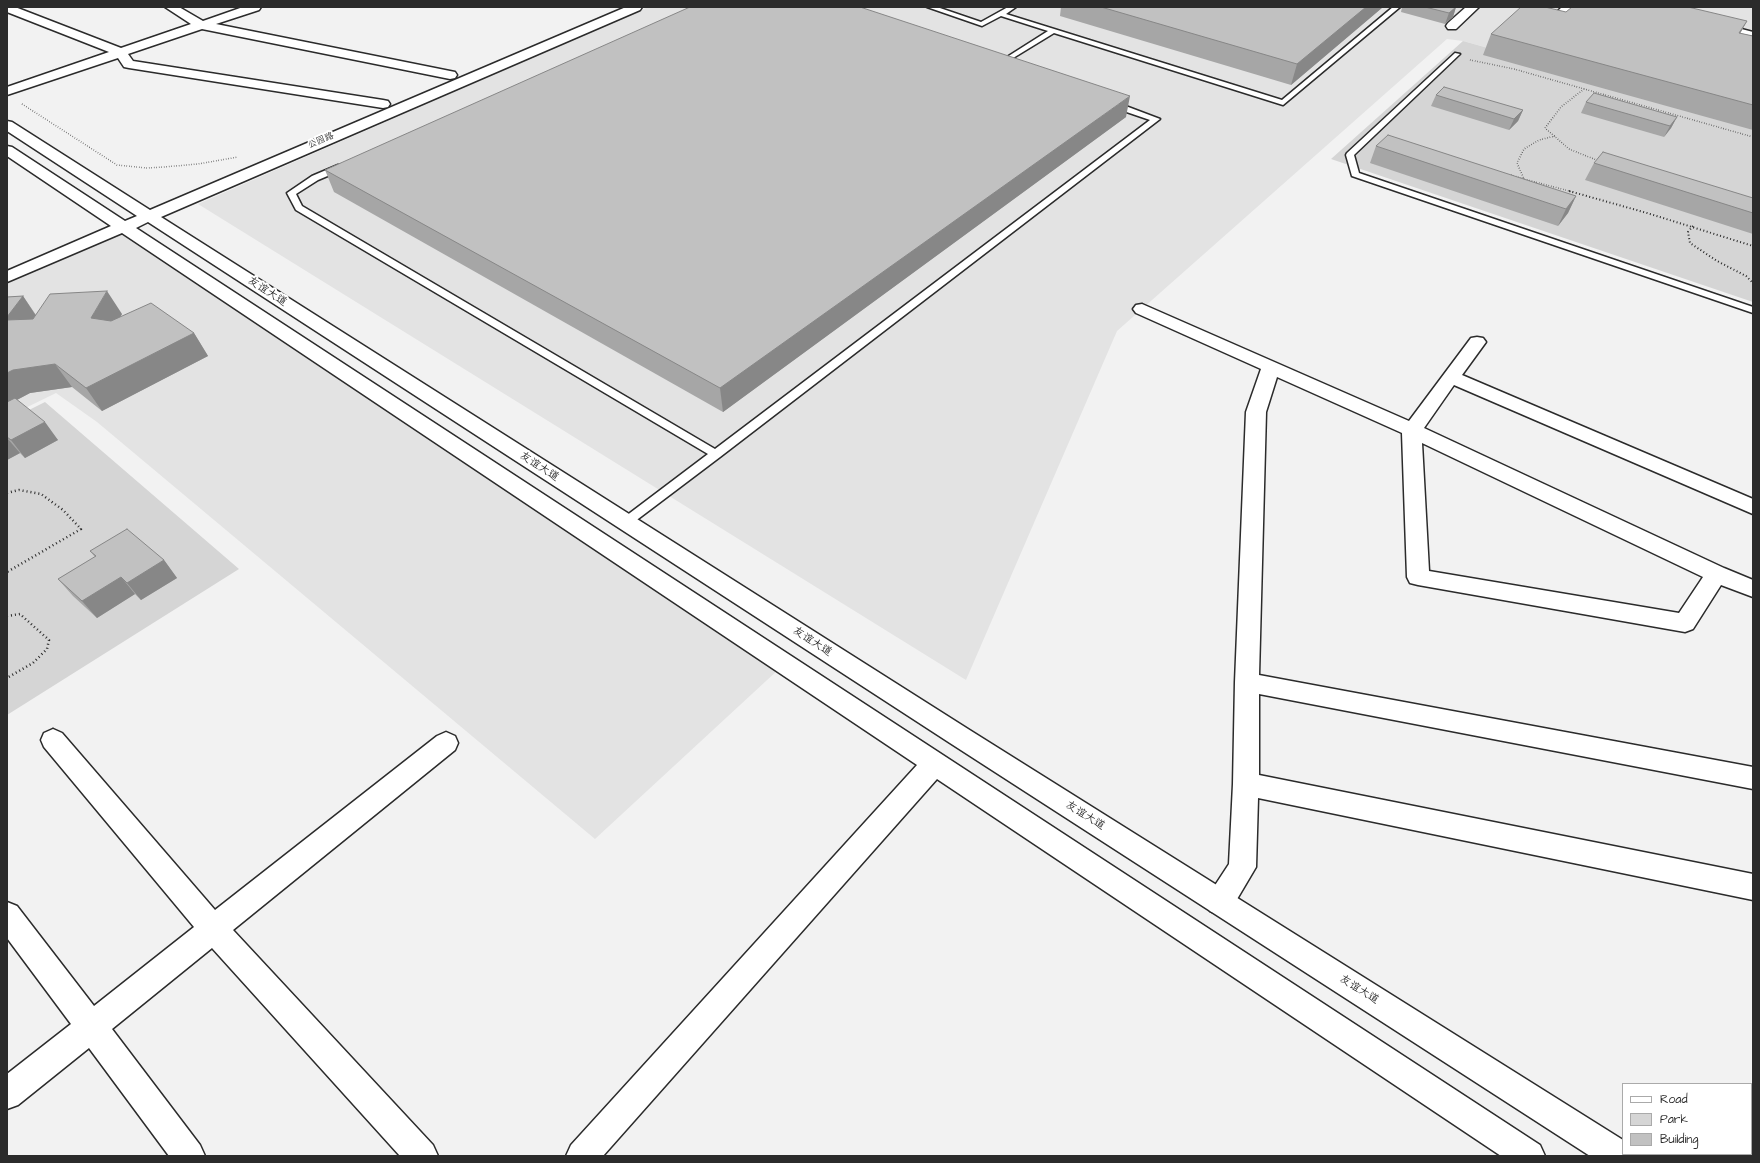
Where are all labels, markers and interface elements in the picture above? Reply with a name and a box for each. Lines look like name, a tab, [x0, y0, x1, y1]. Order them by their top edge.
street label: 公园路	[306, 131, 336, 151]
street label: 友谊大道	[245, 274, 289, 310]
street label: 友谊大道	[517, 449, 561, 485]
street label: 友谊大道	[790, 624, 834, 660]
street label: 友谊大道	[1063, 799, 1107, 833]
street label: 友谊大道	[1337, 973, 1381, 1007]
legend	[1622, 1083, 1752, 1155]
text: Road	[1660, 1091, 1688, 1108]
text: Park	[1660, 1111, 1688, 1128]
text: Building	[1660, 1131, 1698, 1148]

